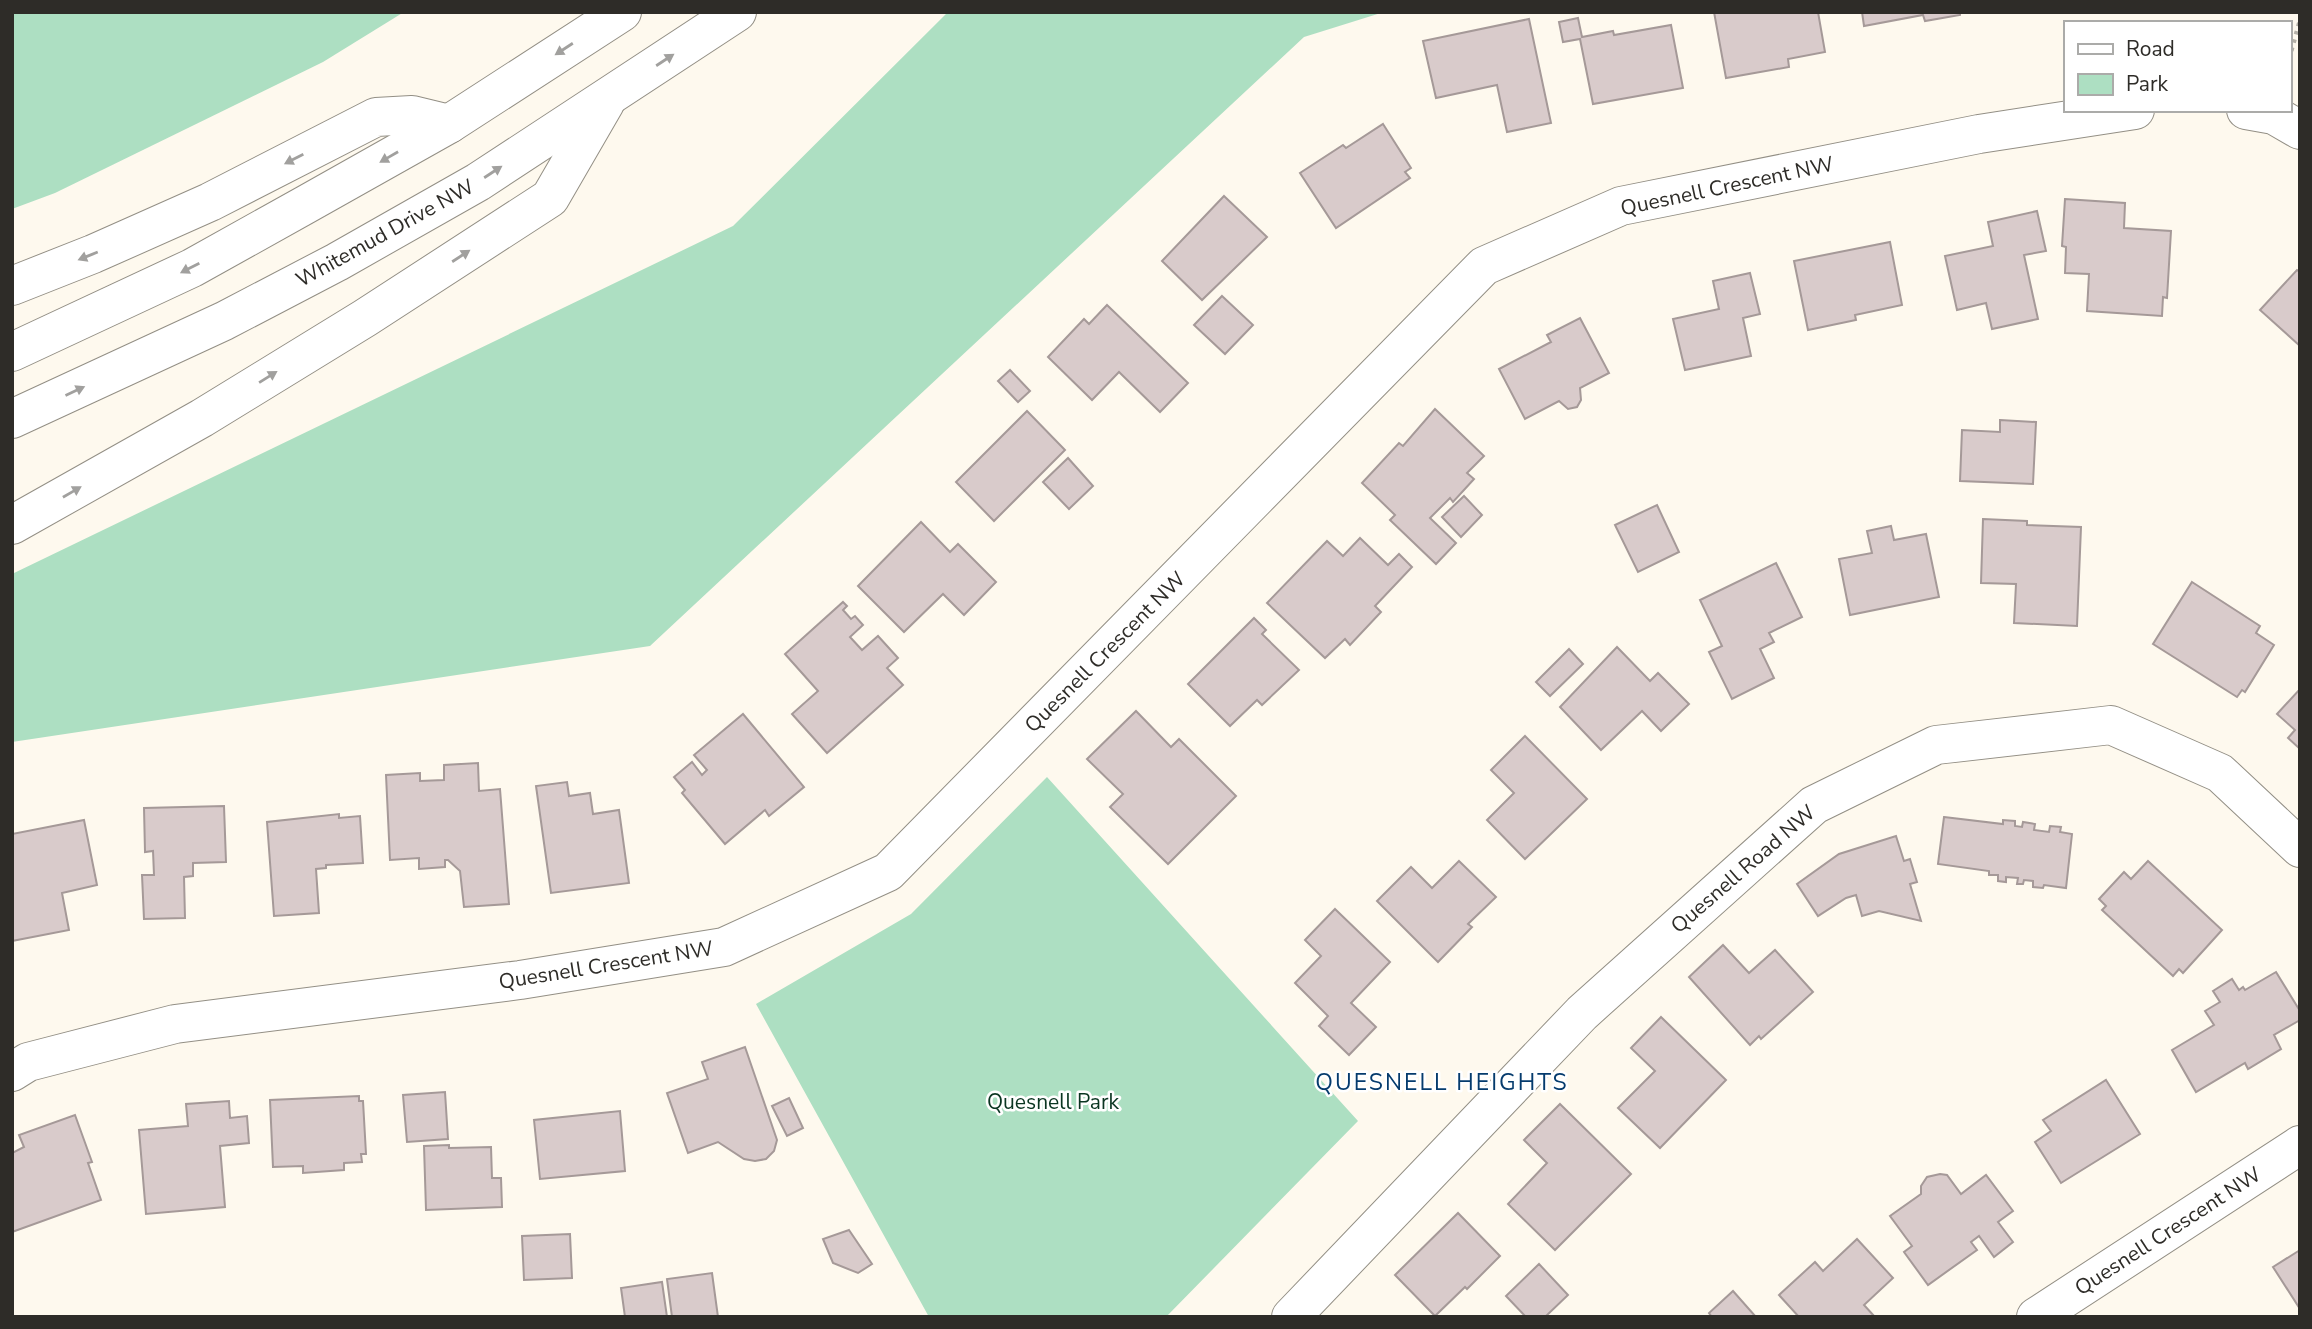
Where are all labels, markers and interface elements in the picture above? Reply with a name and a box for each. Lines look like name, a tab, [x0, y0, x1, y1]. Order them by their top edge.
legend	[2064, 21, 2291, 112]
text: Road	[2126, 35, 2175, 63]
one-way arrow	[555, 43, 574, 56]
one-way arrow	[656, 53, 674, 67]
text: Park	[2126, 70, 2168, 98]
street label: Quesnell Crescent NW	[1618, 150, 1836, 222]
one-way arrow	[380, 151, 399, 163]
one-way arrow	[284, 154, 304, 165]
one-way arrow	[484, 165, 502, 179]
street label: Whitemud Drive NW	[291, 172, 479, 294]
one-way arrow	[77, 250, 98, 261]
one-way arrow	[451, 250, 470, 263]
one-way arrow	[180, 262, 200, 273]
one-way arrow	[259, 371, 278, 384]
one-way arrow	[65, 386, 85, 397]
one-way arrow	[62, 486, 81, 498]
street label: Quesnell Crescent NW	[1018, 565, 1192, 739]
street label: Quesnell Road NW	[1665, 798, 1821, 940]
street label: Quesnell Crescent NW	[497, 934, 715, 996]
district label: QUESNELL HEIGHTS	[1315, 1067, 1569, 1098]
park label: Quesnell Park	[987, 1088, 1120, 1116]
street label: Quesnell Crescent NW	[2069, 1160, 2267, 1302]

